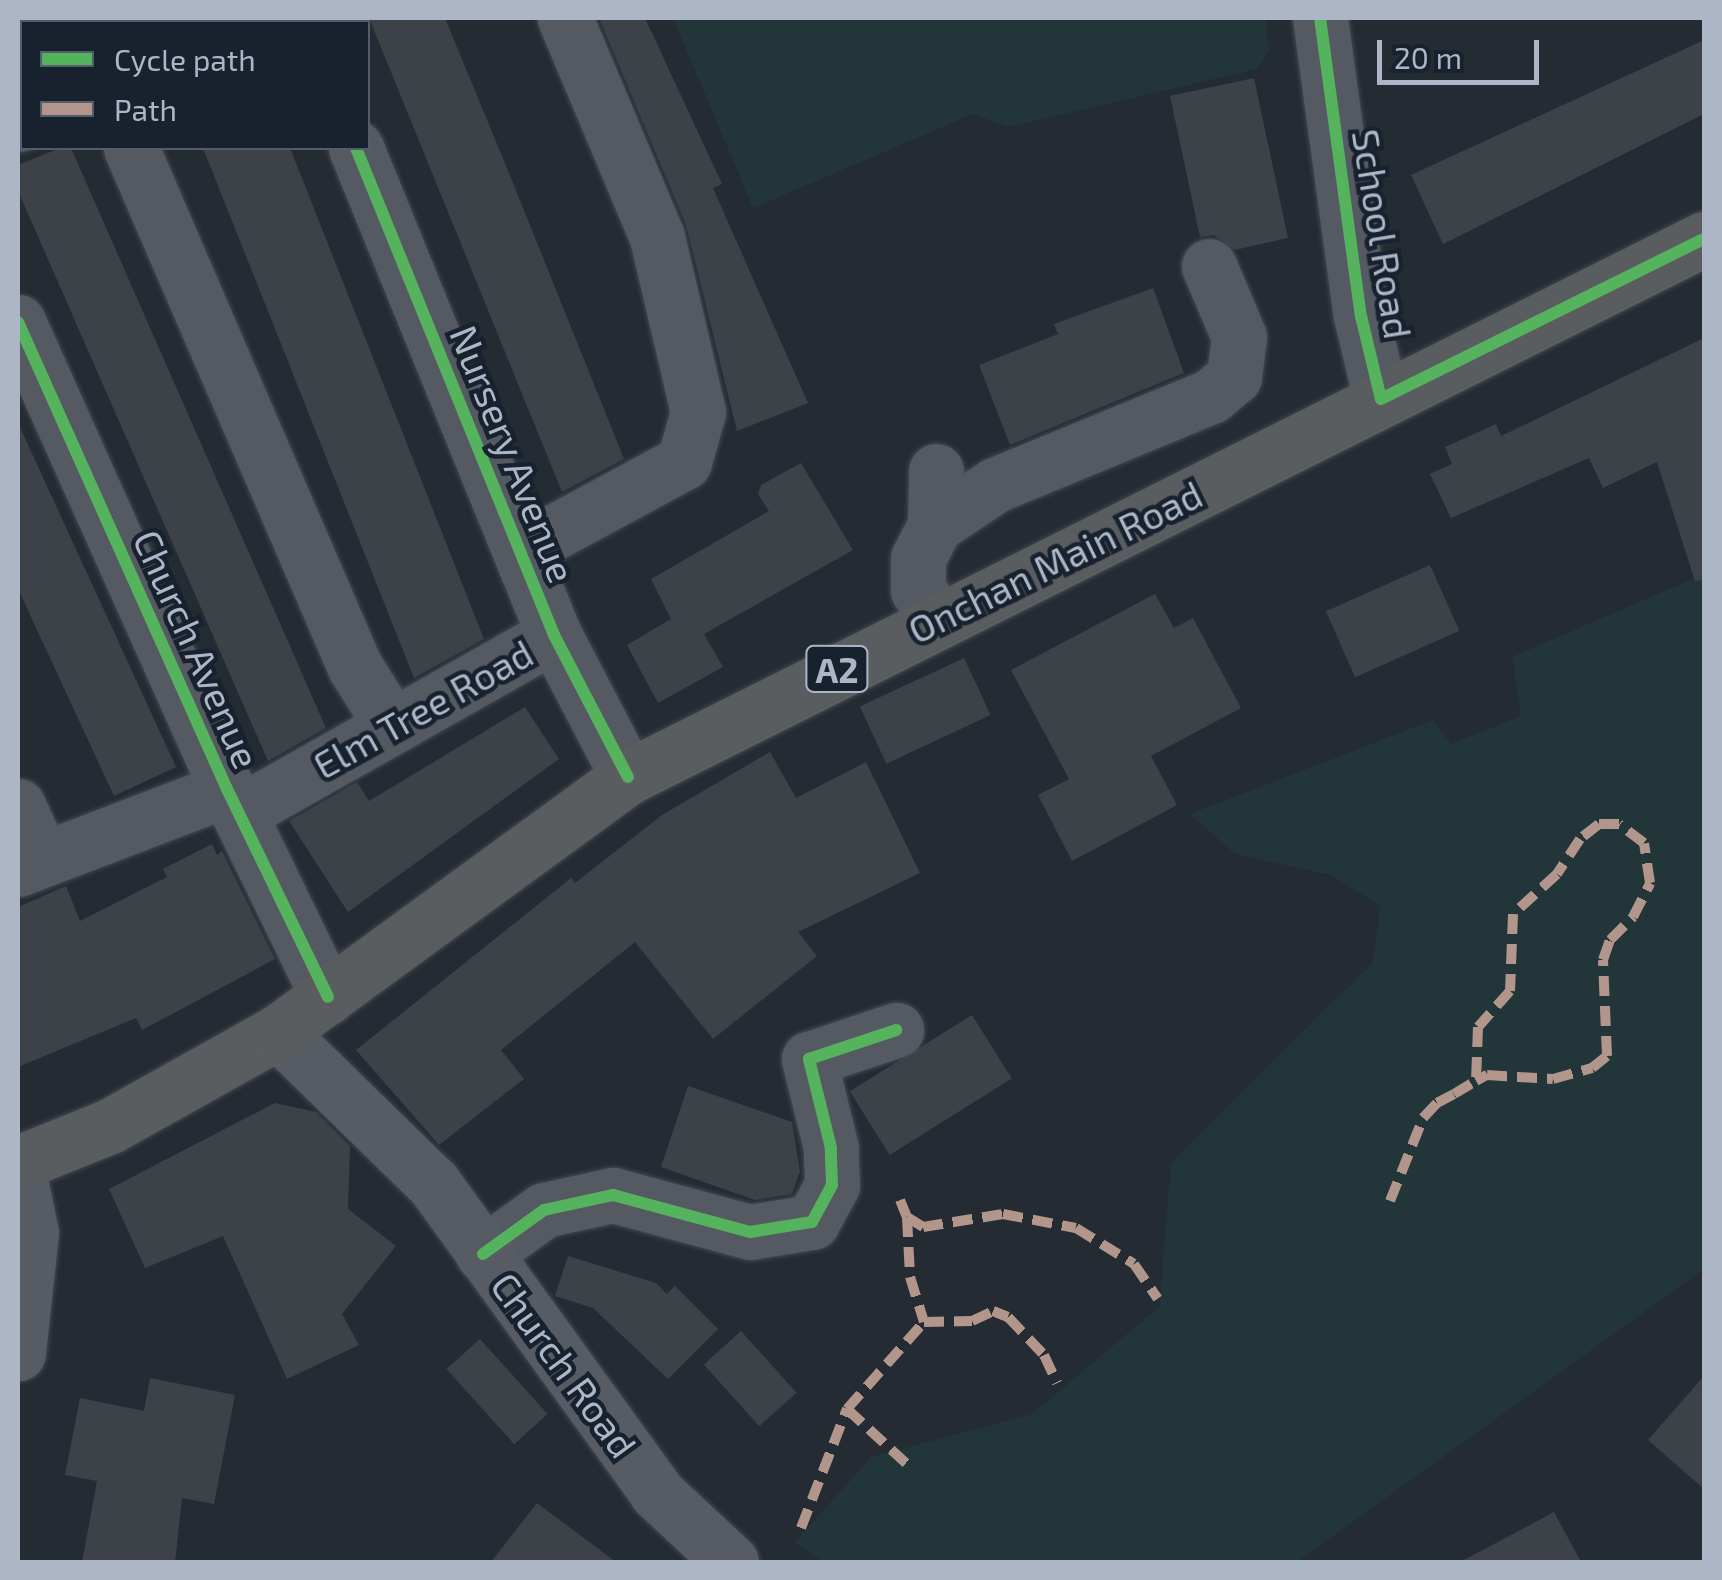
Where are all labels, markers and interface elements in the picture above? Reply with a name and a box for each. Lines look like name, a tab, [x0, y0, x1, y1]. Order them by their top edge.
legend	[20, 20, 370, 150]
scale bar	[1382, 20, 1544, 82]
text: 20 m	[1394, 39, 1462, 75]
text: Cycle path	[114, 41, 256, 77]
text: Path	[114, 91, 177, 127]
street label: School Road	[1343, 126, 1421, 342]
street label: Nursery Avenue	[440, 318, 586, 590]
street label: Onchan Main Road	[901, 471, 1209, 653]
street label: Church Avenue	[124, 523, 270, 775]
street label: Elm Tree Road	[305, 630, 541, 788]
road number: A2	[804, 639, 870, 699]
street label: Church Road	[482, 1264, 646, 1466]

